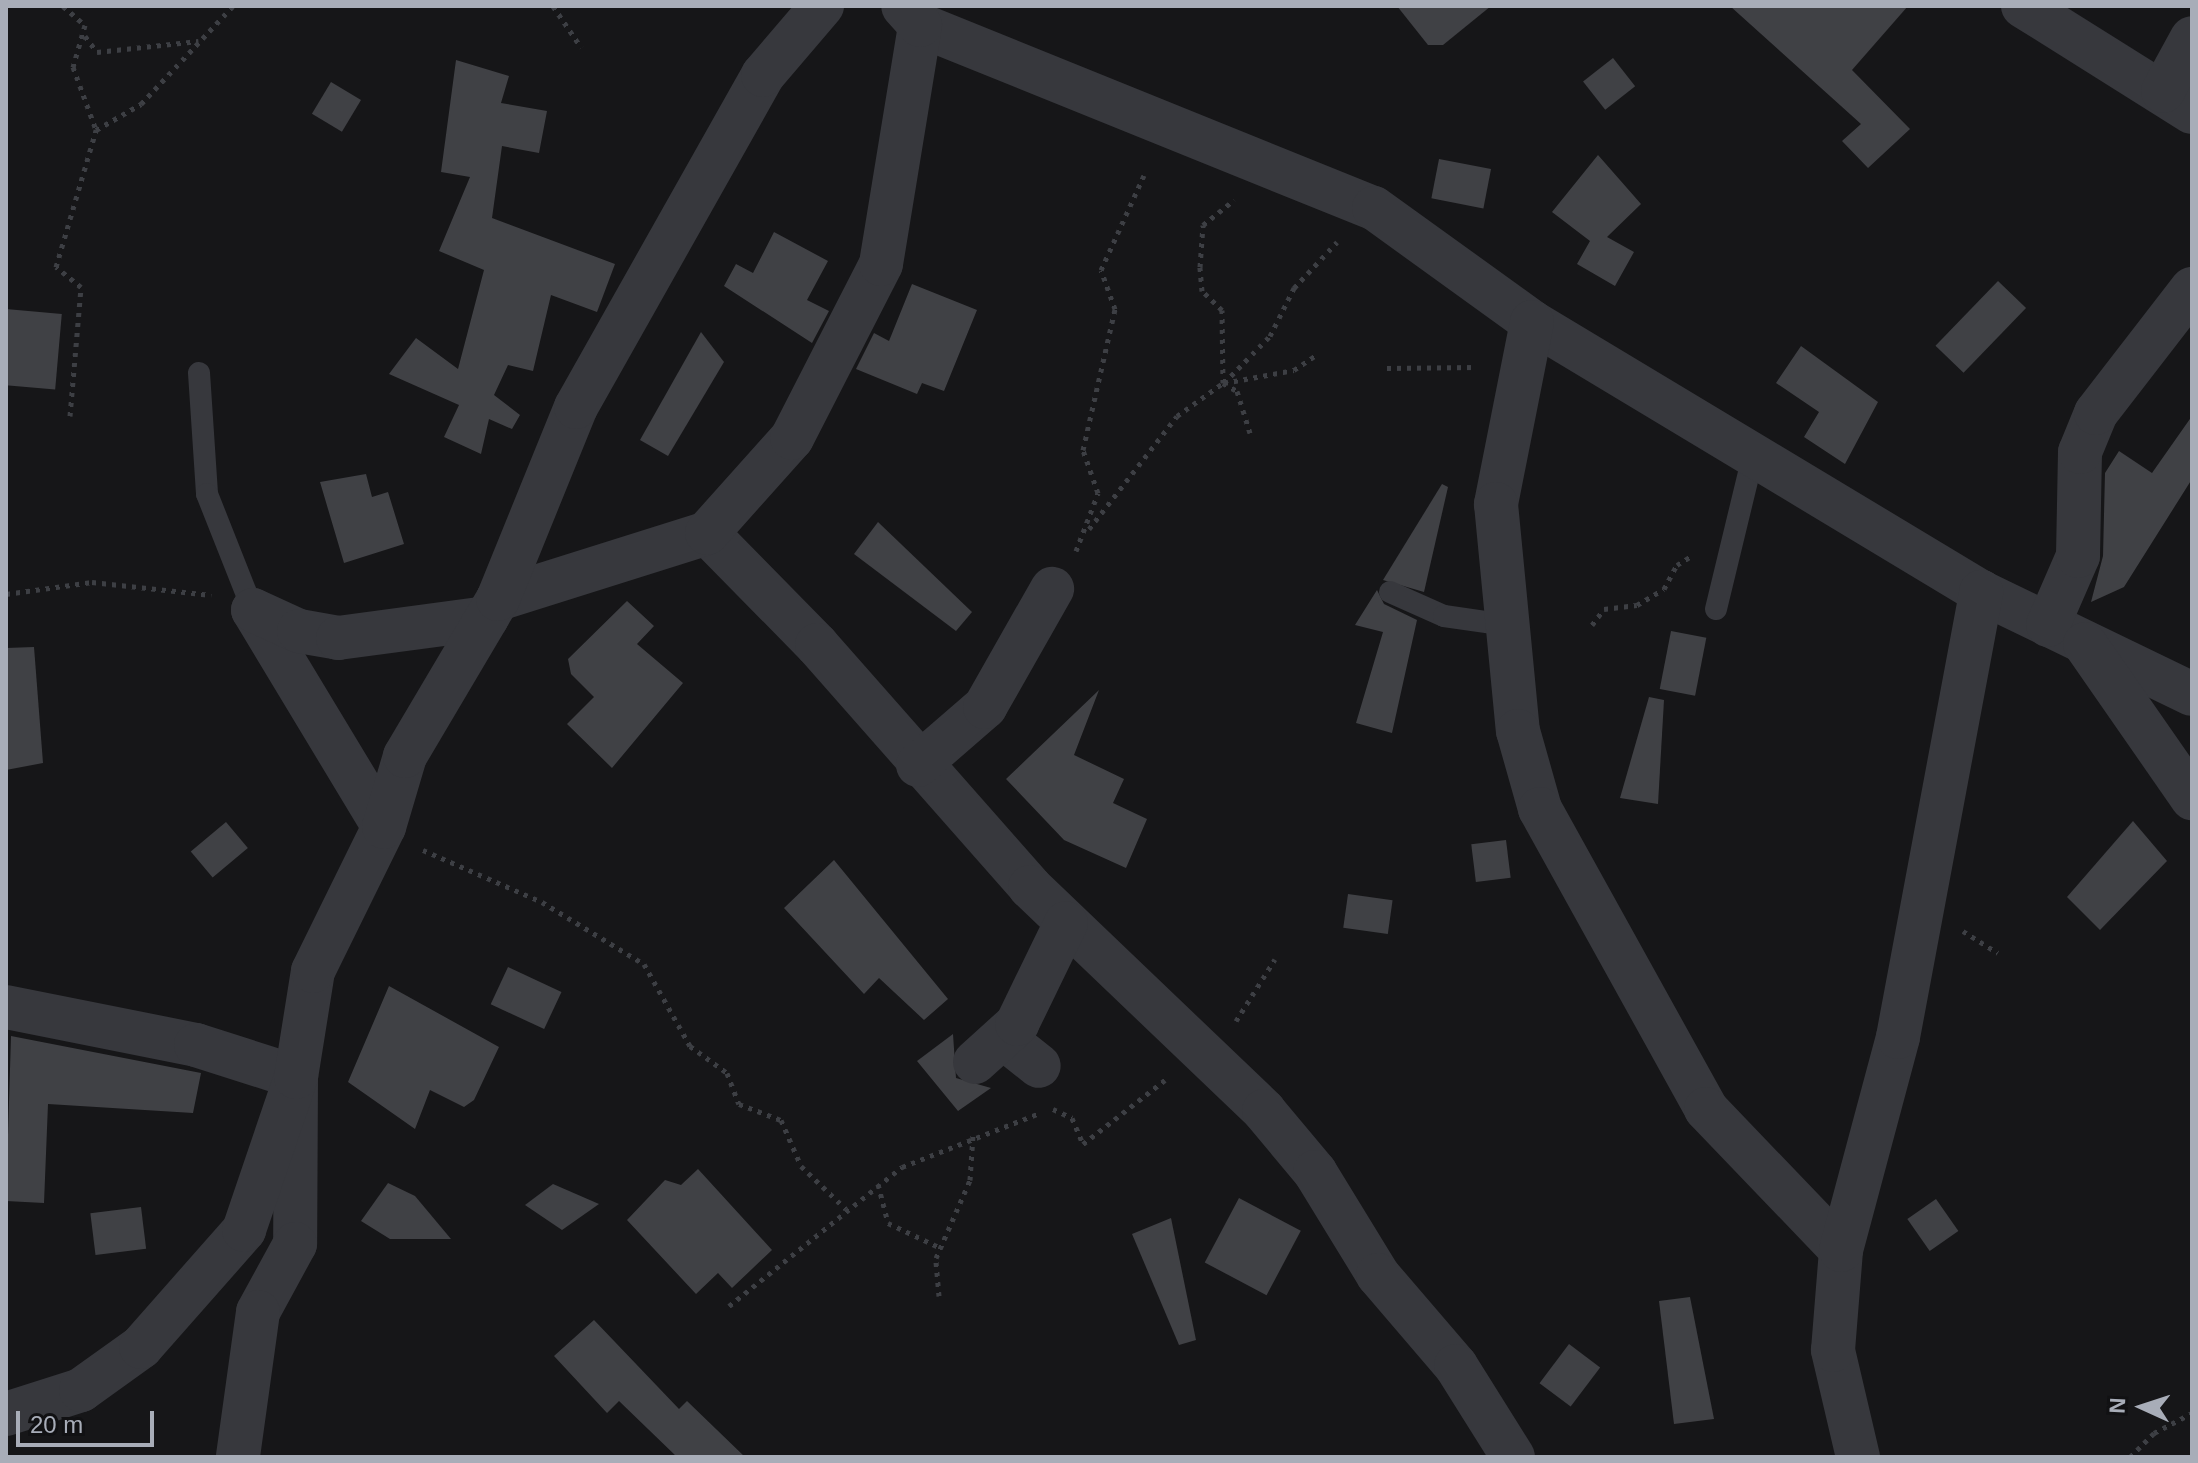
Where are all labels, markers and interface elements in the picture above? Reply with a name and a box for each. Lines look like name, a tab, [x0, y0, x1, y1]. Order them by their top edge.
north arrow	[2102, 1367, 2182, 1447]
scale bar	[20, 1395, 158, 1445]
text: N	[2105, 1397, 2130, 1414]
text: 20 m	[30, 1411, 83, 1438]

